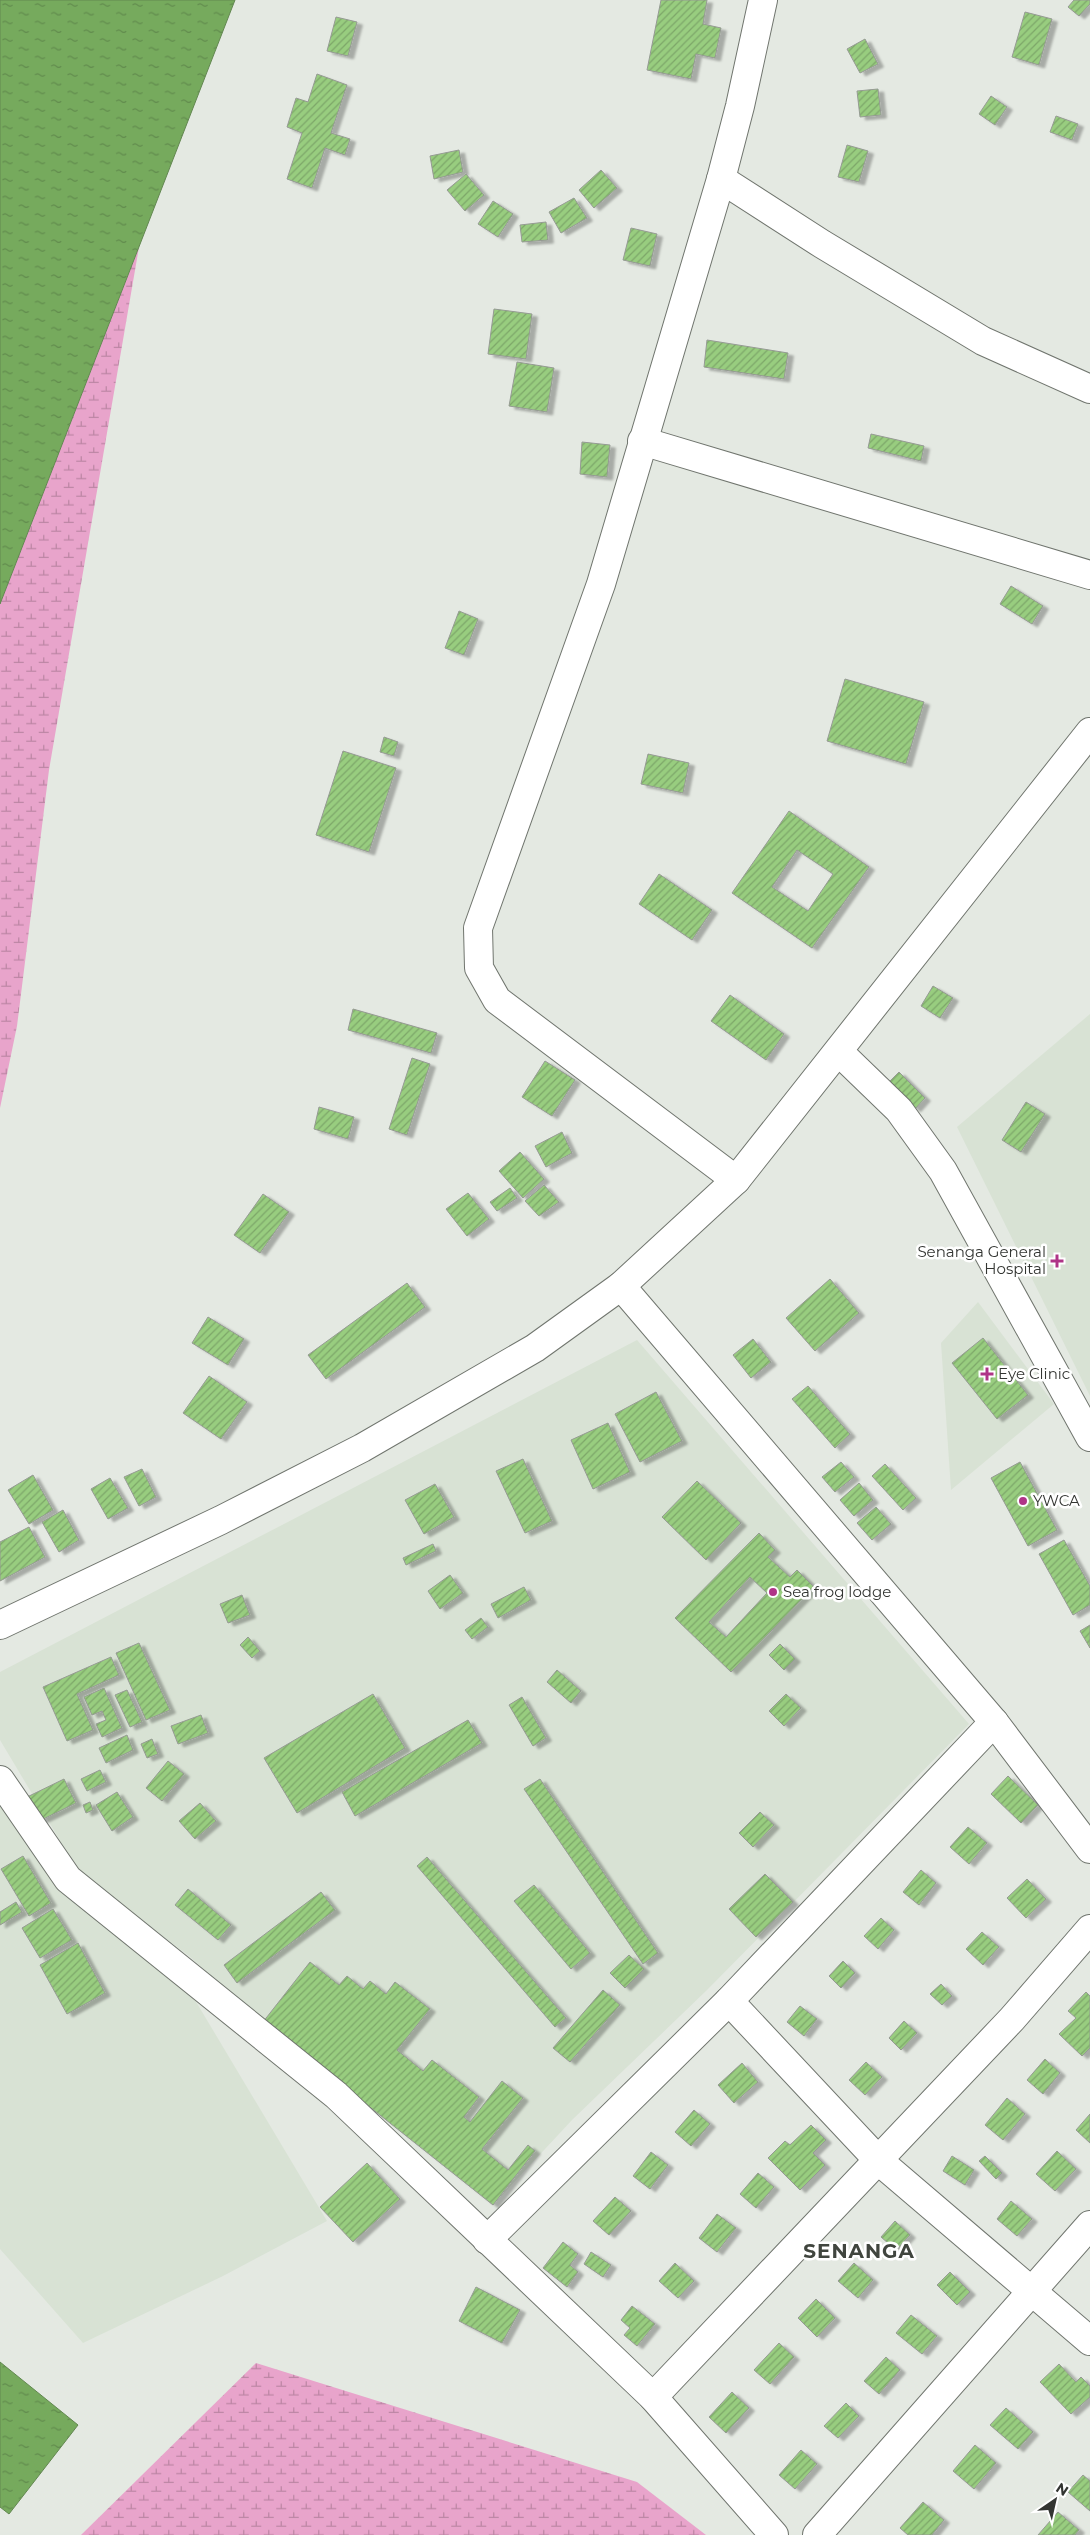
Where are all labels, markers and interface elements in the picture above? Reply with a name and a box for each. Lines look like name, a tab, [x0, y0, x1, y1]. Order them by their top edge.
place label: Senanga General Hospital	[917, 1242, 1046, 1278]
marker: Senanga General Hospital	[1050, 1254, 1064, 1268]
place label: Eye Clinic	[998, 1364, 1070, 1383]
marker: Eye Clinic	[980, 1367, 994, 1381]
place label: YWCA	[1033, 1491, 1080, 1510]
marker: YWCA	[1017, 1495, 1029, 1507]
place label: Sea frog lodge	[783, 1582, 891, 1601]
marker: Sea frog lodge	[767, 1586, 779, 1598]
district label: SENANGA	[803, 2239, 915, 2263]
north arrow	[1030, 2475, 1080, 2525]
text: N	[1053, 2479, 1072, 2500]

